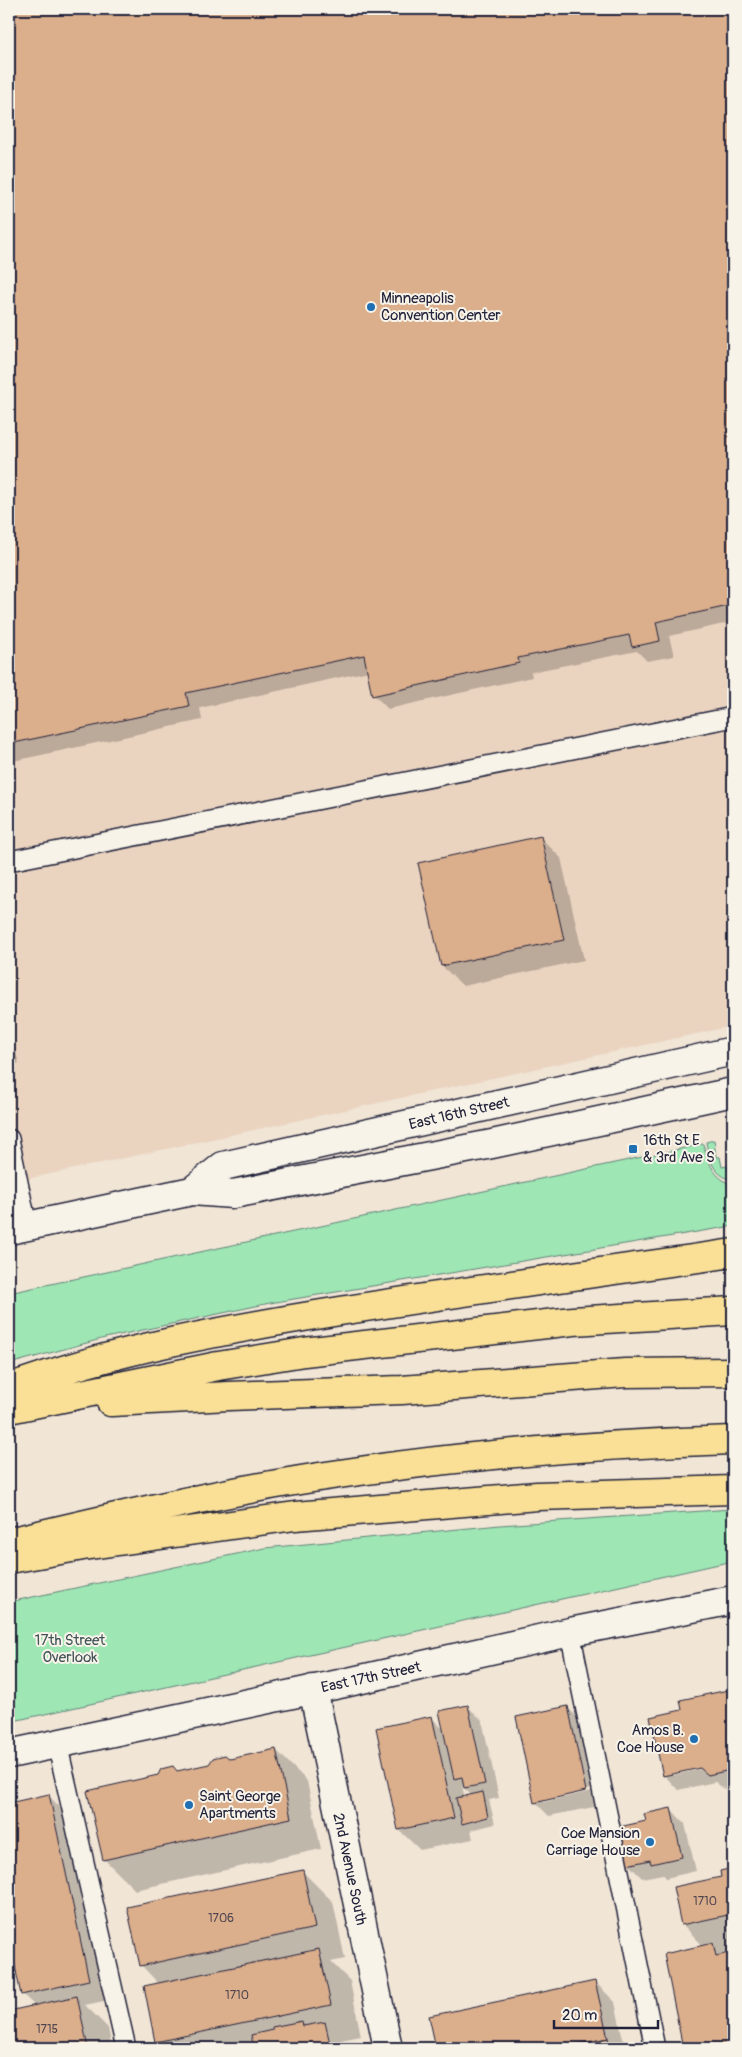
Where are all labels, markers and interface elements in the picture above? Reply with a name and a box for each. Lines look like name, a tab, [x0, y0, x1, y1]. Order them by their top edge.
place label: Minneapolis Convention Center	[381, 289, 501, 325]
marker: Minneapolis Convention Center	[365, 301, 377, 313]
street label: East 16th Street	[407, 1093, 512, 1134]
place label: 16th St E & 3rd Ave S	[643, 1131, 715, 1167]
marker: 16th St E & 3rd Ave S	[627, 1143, 639, 1155]
park label: 17th Street Overlook	[35, 1631, 106, 1667]
street label: East 17th Street	[319, 1657, 424, 1697]
place label: Amos B. Coe House	[617, 1721, 685, 1757]
marker: Amos B. Coe House	[688, 1733, 700, 1745]
place label: Saint George Apartments	[199, 1787, 281, 1823]
marker: Saint George Apartments	[183, 1799, 195, 1811]
street label: 2nd Avenue South	[328, 1811, 371, 1927]
place label: Coe Mansion Carriage House	[546, 1824, 641, 1860]
marker: Coe Mansion Carriage House	[644, 1836, 656, 1848]
house number: 1710	[693, 1894, 717, 1909]
house number: 1706	[208, 1911, 234, 1926]
house number: 1710	[225, 1988, 249, 2003]
scale bar	[554, 1997, 658, 2029]
text: 20 m	[562, 2006, 597, 2025]
house number: 1715	[36, 2022, 58, 2037]

